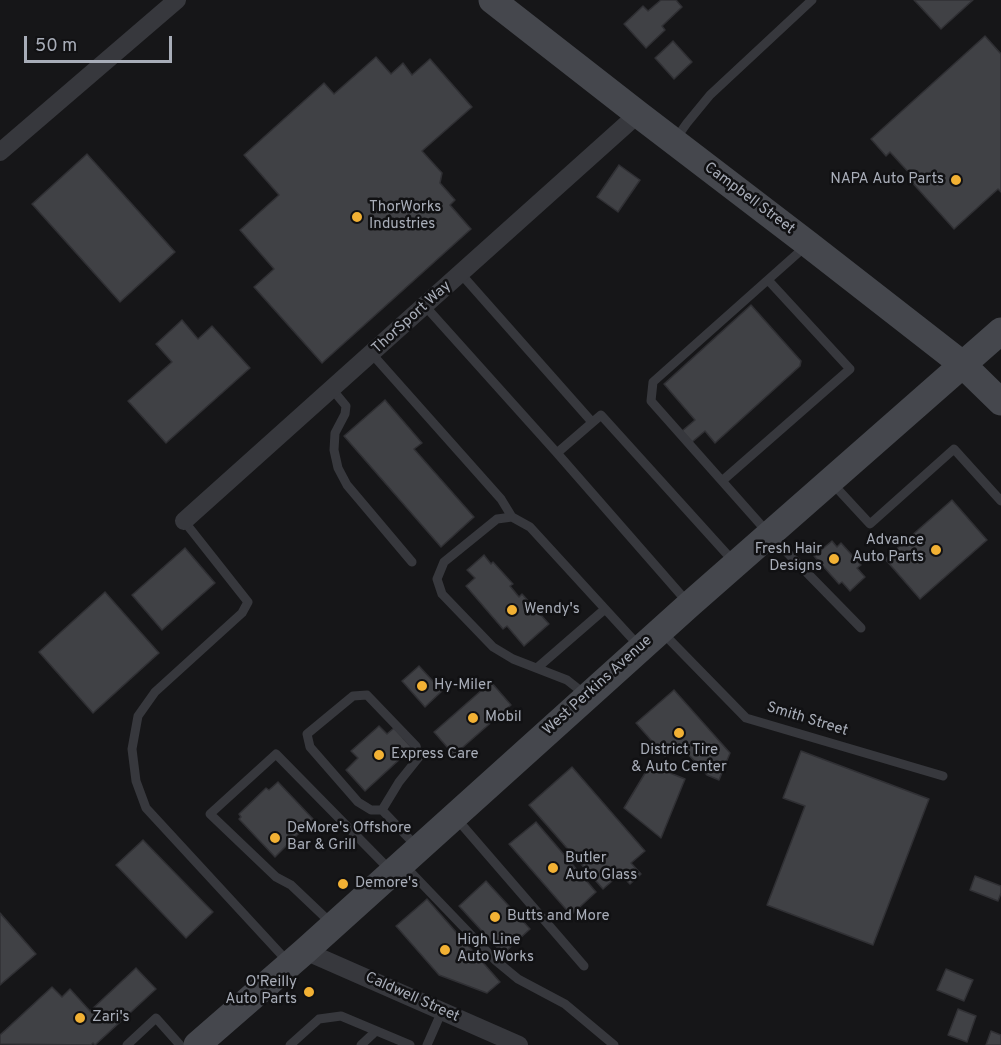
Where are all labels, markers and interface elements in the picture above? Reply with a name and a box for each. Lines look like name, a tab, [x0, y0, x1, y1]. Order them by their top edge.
scale bar	[27, 24, 176, 62]
text: 50 m	[35, 35, 77, 58]
street label: Campbell Street	[700, 159, 798, 239]
place label: NAPA Auto Parts	[830, 171, 944, 189]
marker: NAPA Auto Parts	[949, 173, 963, 187]
place label: ThorWorks Industries	[369, 199, 441, 234]
marker: ThorWorks Industries	[350, 210, 364, 224]
street label: ThorSport Way	[369, 278, 455, 358]
place label: Advance Auto Parts	[852, 532, 924, 567]
place label: Fresh Hair Designs	[755, 541, 822, 576]
marker: Advance Auto Parts	[929, 543, 943, 557]
marker: Fresh Hair Designs	[827, 552, 841, 566]
place label: Wendy's	[524, 601, 580, 619]
marker: Wendy's	[505, 603, 519, 617]
street label: West Perkins Avenue	[540, 632, 656, 740]
place label: Hy-Miler	[434, 677, 492, 695]
marker: Hy-Miler	[415, 679, 429, 693]
street label: Smith Street	[764, 699, 850, 741]
place label: Mobil	[485, 709, 522, 727]
marker: Mobil	[466, 711, 480, 725]
marker: District Tire & Auto Center	[672, 726, 686, 740]
place label: District Tire & Auto Center	[631, 742, 727, 777]
place label: Express Care	[391, 746, 479, 764]
marker: Express Care	[372, 748, 386, 762]
place label: DeMore's Offshore Bar & Grill	[287, 820, 411, 855]
marker: DeMore's Offshore Bar & Grill	[268, 831, 282, 845]
place label: Butler Auto Glass	[565, 850, 637, 885]
marker: Butler Auto Glass	[546, 861, 560, 875]
place label: Demore's	[355, 875, 418, 893]
marker: Demore's	[336, 877, 350, 891]
place label: Butts and More	[507, 908, 609, 926]
marker: Butts and More	[488, 910, 502, 924]
place label: High Line Auto Works	[457, 932, 534, 967]
marker: High Line Auto Works	[438, 943, 452, 957]
street label: Caldwell Street	[362, 969, 462, 1027]
place label: O'Reilly Auto Parts	[225, 974, 297, 1009]
marker: O'Reilly Auto Parts	[302, 985, 316, 999]
place label: Zari's	[92, 1009, 130, 1027]
marker: Zari's	[73, 1011, 87, 1025]

